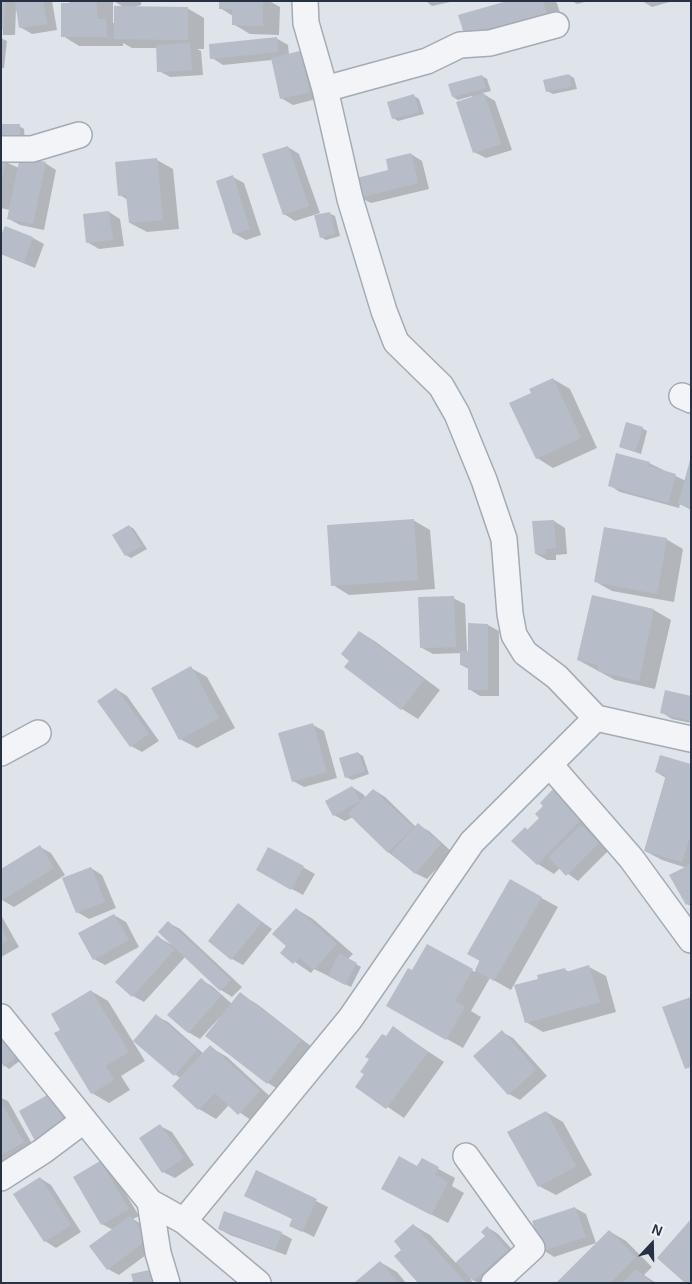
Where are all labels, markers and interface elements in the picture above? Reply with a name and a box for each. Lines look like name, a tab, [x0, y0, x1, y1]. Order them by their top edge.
north arrow	[627, 1219, 677, 1269]
text: N	[650, 1221, 665, 1239]

